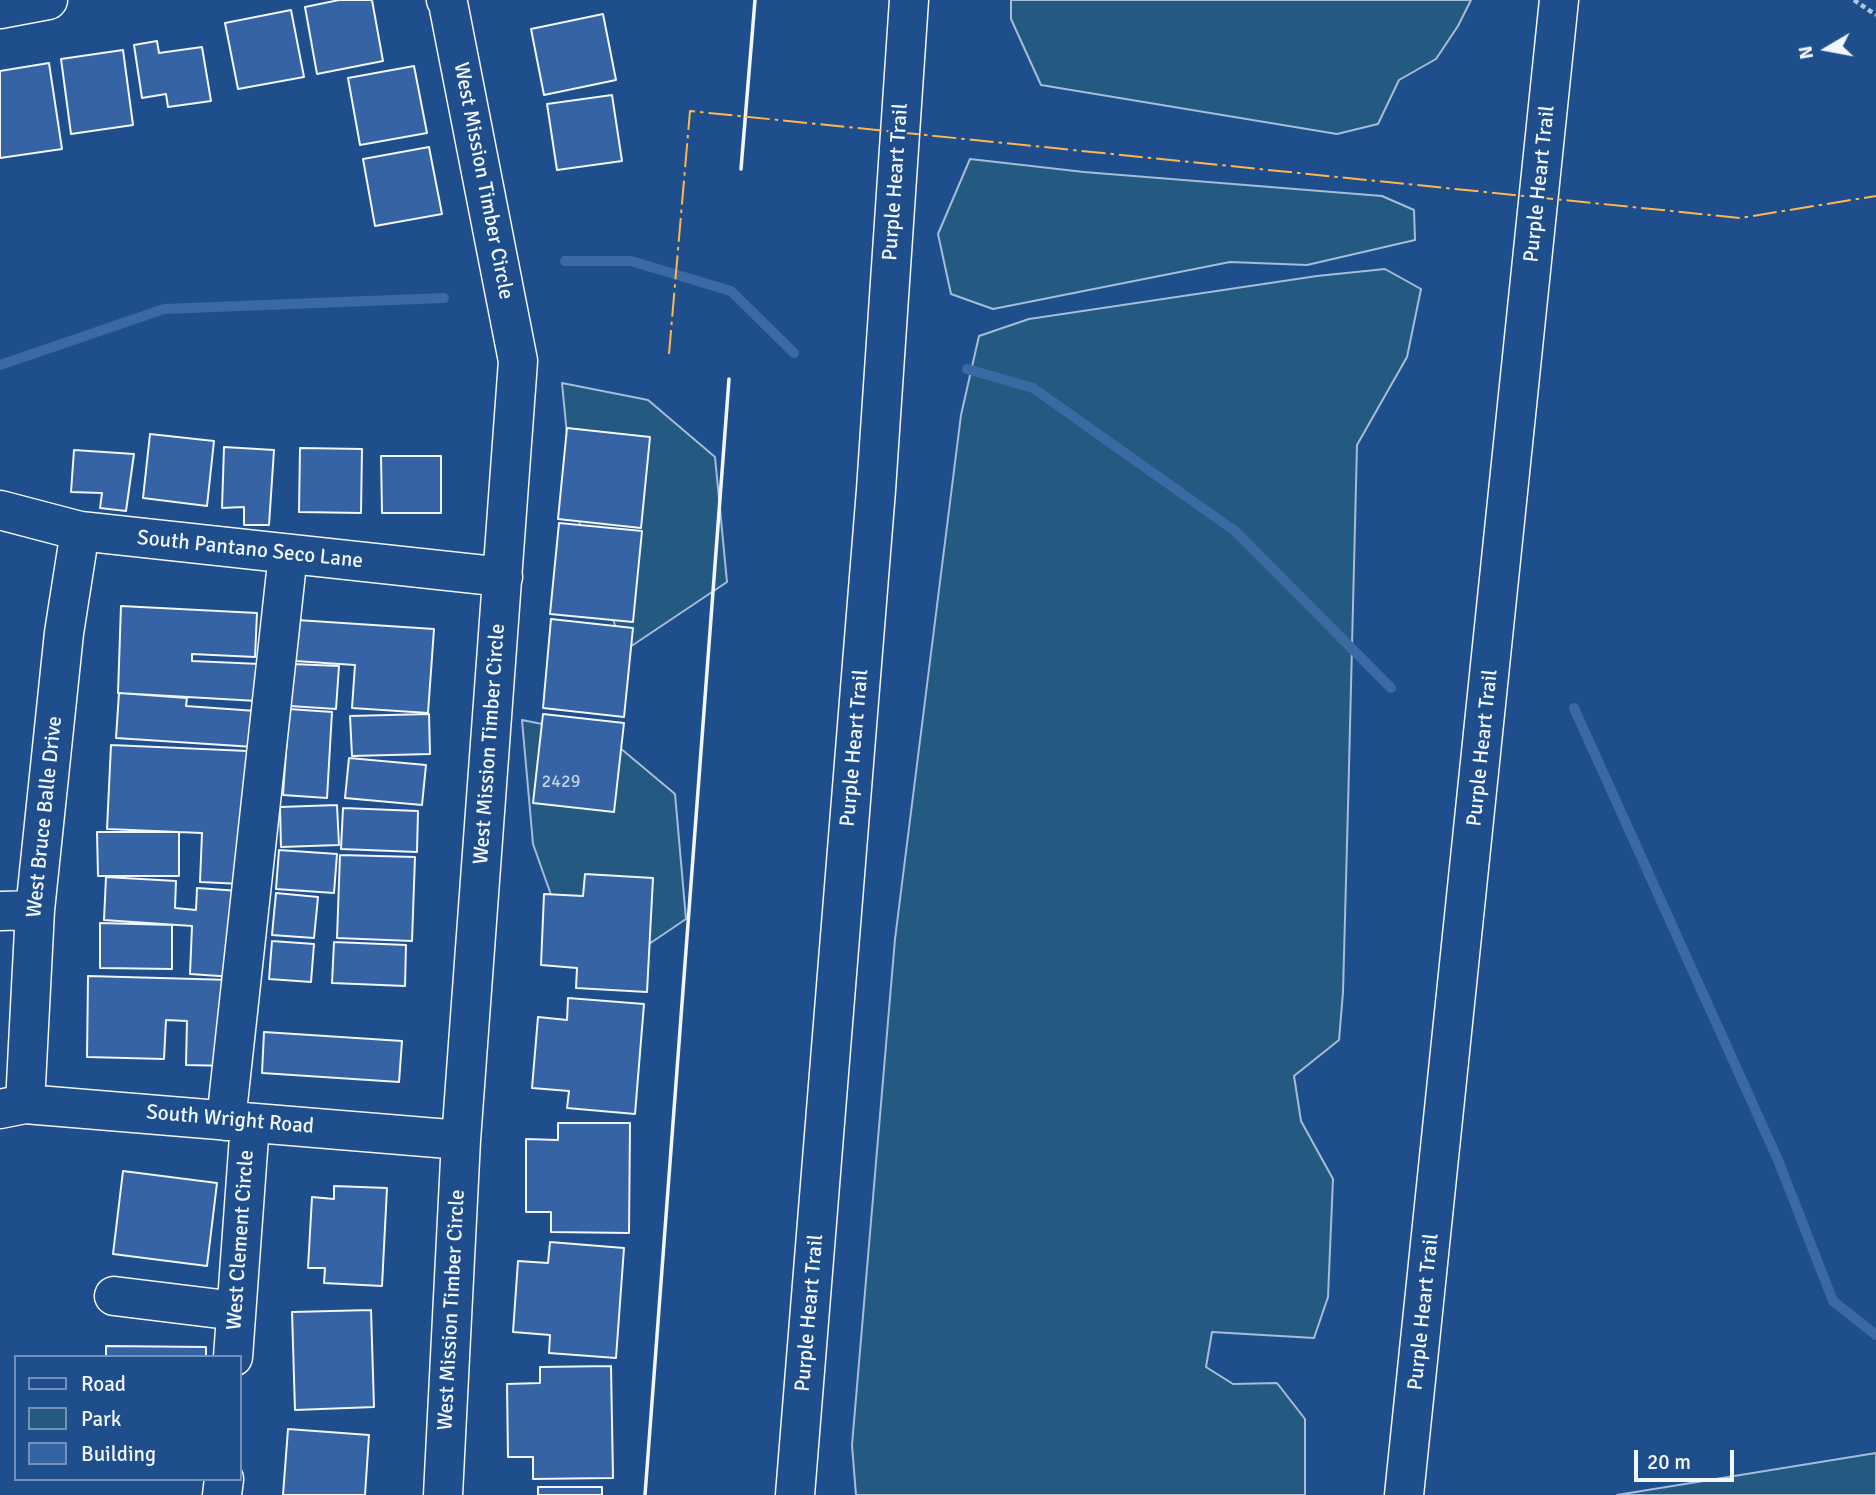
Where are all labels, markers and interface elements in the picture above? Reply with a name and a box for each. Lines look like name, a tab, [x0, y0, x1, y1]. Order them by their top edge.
north arrow	[1792, 14, 1862, 84]
text: N	[1793, 44, 1819, 61]
street label: West Mission Timber Circle	[448, 60, 518, 302]
street label: Purple Heart Trail	[878, 102, 914, 262]
street label: Purple Heart Trail	[1519, 104, 1561, 264]
street label: South Pantano Seco Lane	[136, 526, 364, 574]
street label: West Mission Timber Circle	[469, 623, 511, 865]
street label: Purple Heart Trail	[836, 668, 874, 828]
street label: Purple Heart Trail	[1462, 668, 1504, 828]
street label: West Bruce Balle Drive	[22, 715, 68, 919]
house number: 2429	[542, 771, 580, 793]
street label: South Wright Road	[145, 1100, 315, 1140]
street label: West Clement Circle	[222, 1149, 260, 1331]
street label: West Mission Timber Circle	[433, 1189, 471, 1431]
street label: Purple Heart Trail	[1403, 1232, 1445, 1392]
street label: Purple Heart Trail	[791, 1233, 829, 1393]
legend	[14, 1355, 242, 1481]
text: Road	[81, 1371, 126, 1397]
text: Park	[81, 1406, 121, 1432]
scale bar	[1638, 1436, 1738, 1480]
text: Building	[81, 1441, 156, 1467]
text: 20 m	[1647, 1449, 1691, 1475]

